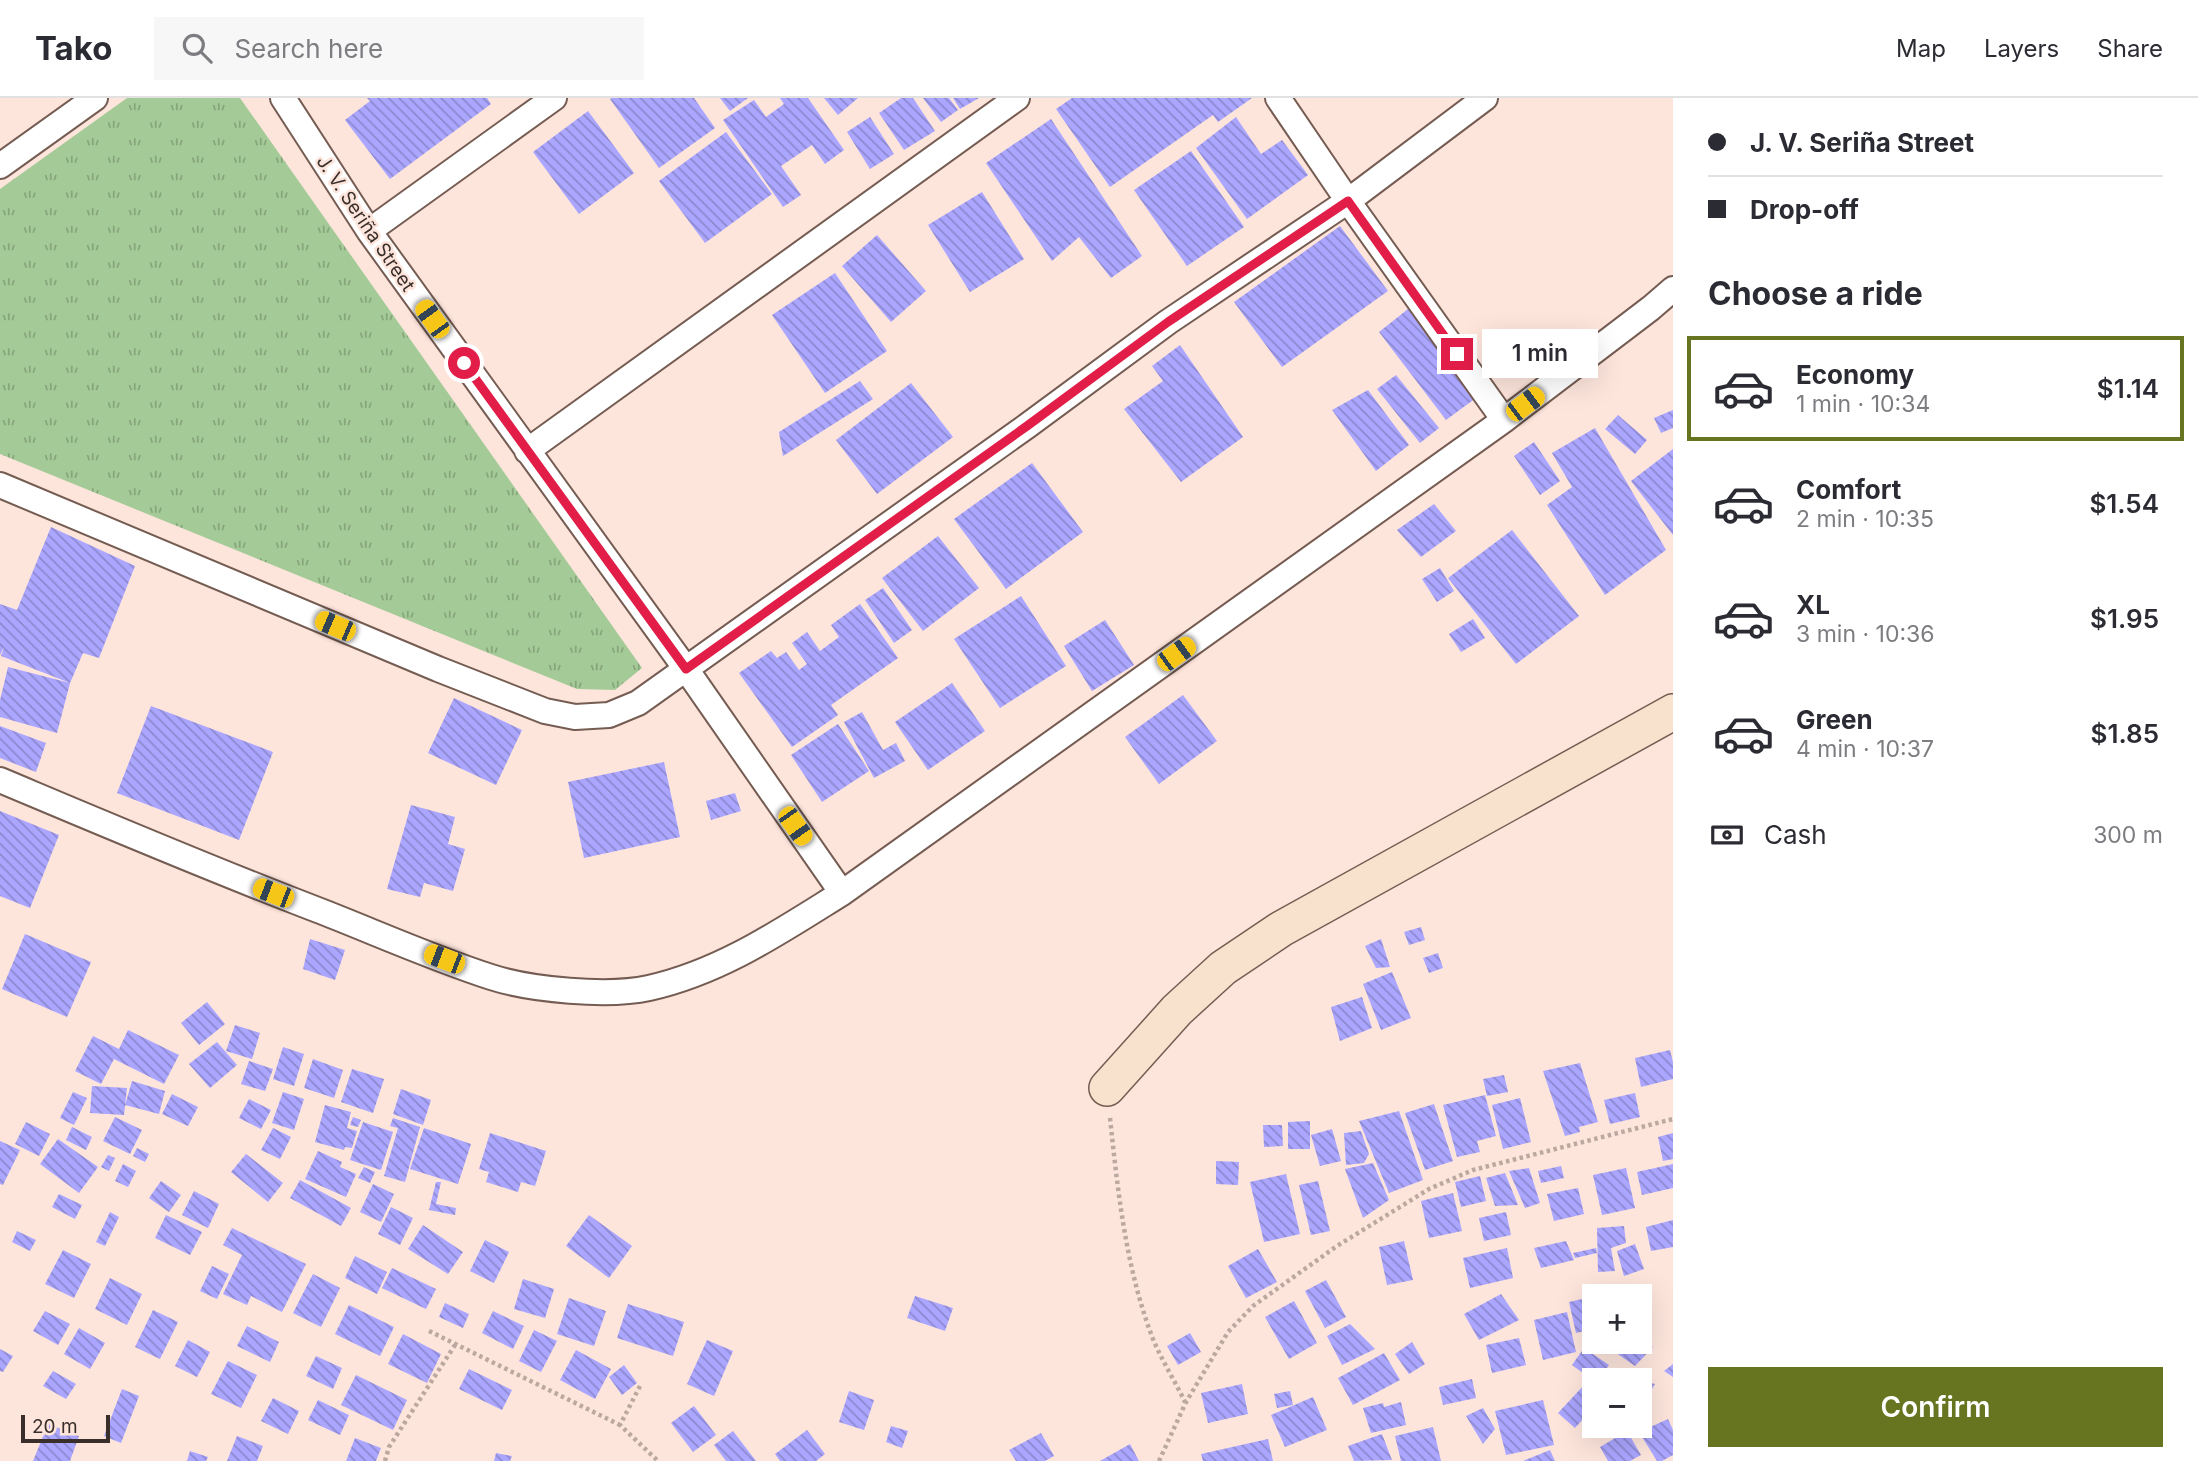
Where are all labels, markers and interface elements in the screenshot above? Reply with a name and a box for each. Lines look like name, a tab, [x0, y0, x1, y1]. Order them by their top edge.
search box	[154, 17, 644, 80]
text: Tako	[35, 28, 112, 68]
icon: search	[178, 29, 216, 67]
text: Search here	[234, 33, 383, 64]
text: Map	[1896, 34, 1946, 63]
text: Layers	[1984, 34, 2059, 63]
text: Share	[2097, 34, 2163, 63]
text: J. V. Seriña Street	[1750, 127, 1974, 158]
street label: J. V. Seriña Street	[312, 151, 420, 296]
text: Drop-off	[1750, 194, 1859, 225]
text: Choose a ride	[1708, 274, 1923, 313]
car	[412, 296, 453, 342]
callout: 1 min	[1482, 330, 1597, 378]
route end	[1441, 338, 1473, 370]
text: 1 min	[1512, 339, 1568, 367]
route start	[448, 347, 480, 379]
icon: car	[1712, 357, 1775, 420]
text: Economy	[1796, 359, 1914, 390]
text: $1.14	[2097, 373, 2159, 404]
car	[1502, 383, 1549, 425]
text: 1 min · 10:34	[1796, 390, 1930, 418]
icon: car	[1712, 472, 1775, 535]
text: Comfort	[1796, 474, 1901, 505]
text: $1.54	[2089, 488, 2159, 519]
text: 2 min · 10:35	[1796, 505, 1934, 533]
icon: car	[1712, 587, 1775, 650]
text: XL	[1796, 589, 1830, 620]
text: $1.95	[2090, 603, 2159, 634]
car	[312, 608, 359, 644]
text: 3 min · 10:36	[1796, 620, 1935, 648]
car	[1153, 633, 1200, 675]
icon: car	[1712, 702, 1775, 765]
text: Green	[1796, 704, 1873, 735]
text: $1.85	[2090, 718, 2159, 749]
text: 4 min · 10:37	[1796, 735, 1934, 763]
car	[775, 803, 816, 849]
icon: cash	[1708, 816, 1746, 854]
text: Cash	[1764, 819, 1827, 850]
text: 300 m	[2093, 821, 2163, 849]
car	[250, 876, 297, 910]
car	[421, 942, 468, 976]
map controls	[1582, 1284, 1652, 1438]
button: +	[1582, 1284, 1652, 1354]
button: Confirm	[1708, 1367, 2163, 1447]
button: −	[1582, 1368, 1652, 1438]
scale bar	[21, 1412, 110, 1444]
text: 20 m	[32, 1415, 78, 1438]

